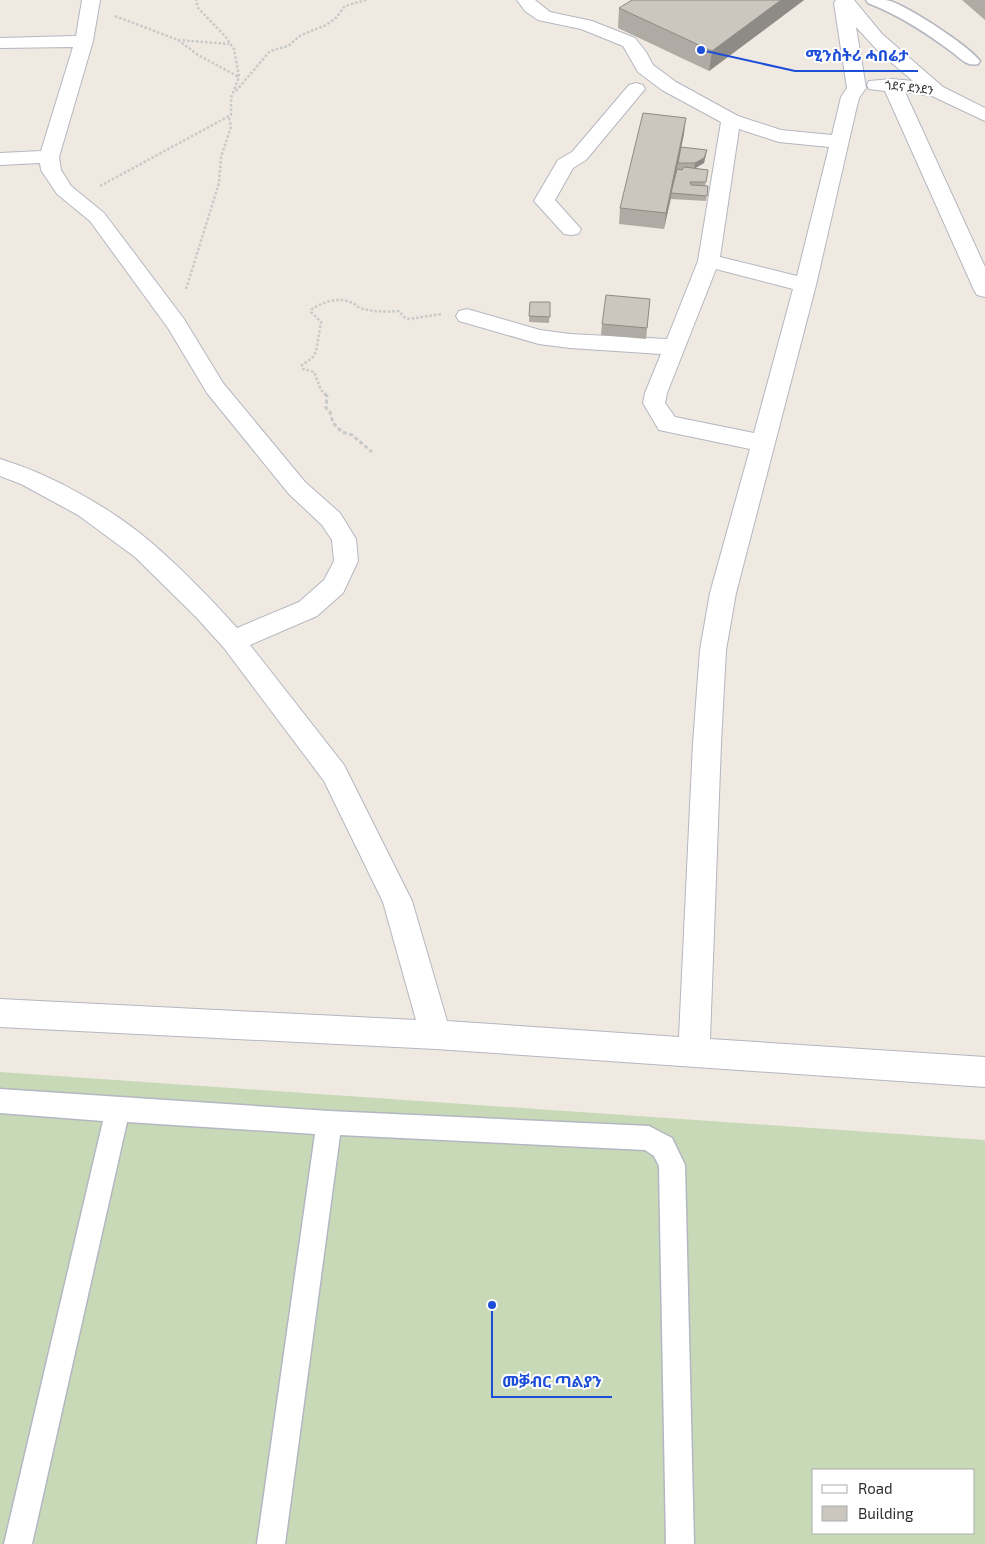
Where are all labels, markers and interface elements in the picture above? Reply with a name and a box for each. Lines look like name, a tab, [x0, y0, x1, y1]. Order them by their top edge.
callout: ሚንስትሪ ሓበሬታ	[795, 40, 918, 71]
text: ሚንስትሪ ሓበሬታ	[806, 45, 909, 64]
street label: ጎደና ደንደን	[884, 77, 934, 97]
callout: መቓብር ጣልያን	[492, 1366, 612, 1397]
text: መቓብር ጣልያን	[502, 1371, 602, 1390]
legend	[812, 1469, 975, 1534]
text: Road	[858, 1479, 893, 1497]
text: Building	[858, 1504, 914, 1522]

